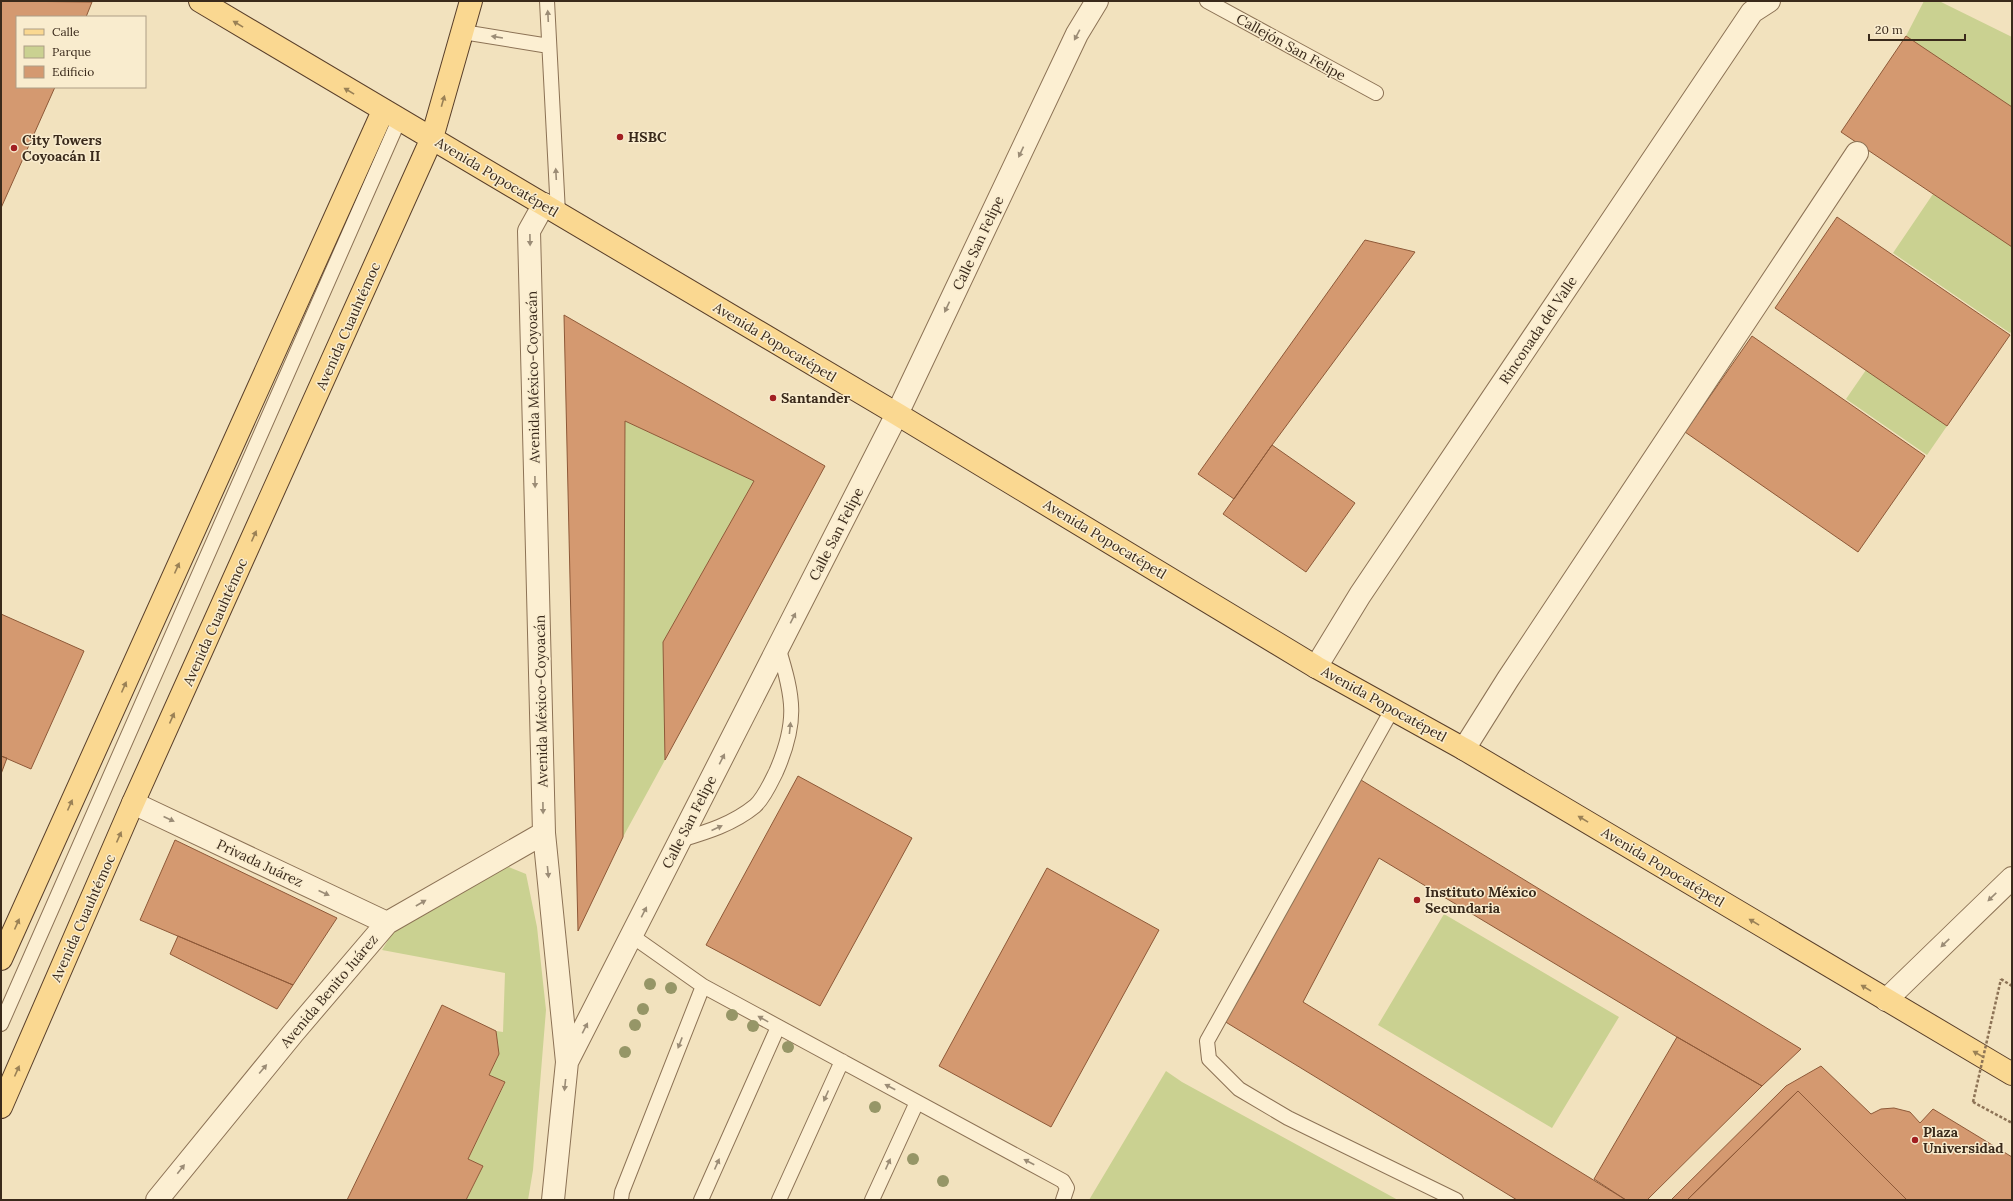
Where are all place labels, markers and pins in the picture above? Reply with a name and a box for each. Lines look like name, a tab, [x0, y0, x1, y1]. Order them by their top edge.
place label: HSBC	[628, 128, 667, 146]
place label: City Towers Coyoacán II	[22, 131, 102, 165]
marker: HSBC	[615, 132, 625, 142]
marker: City Towers Coyoacán II	[9, 143, 19, 153]
place label: Santander	[781, 389, 850, 407]
marker: Santander	[768, 393, 778, 403]
place label: Instituto México Secundaria	[1425, 883, 1536, 917]
marker: Instituto México Secundaria	[1412, 895, 1422, 905]
place label: Plaza Universidad	[1923, 1123, 2004, 1157]
marker: Plaza Universidad	[1910, 1135, 1920, 1145]

